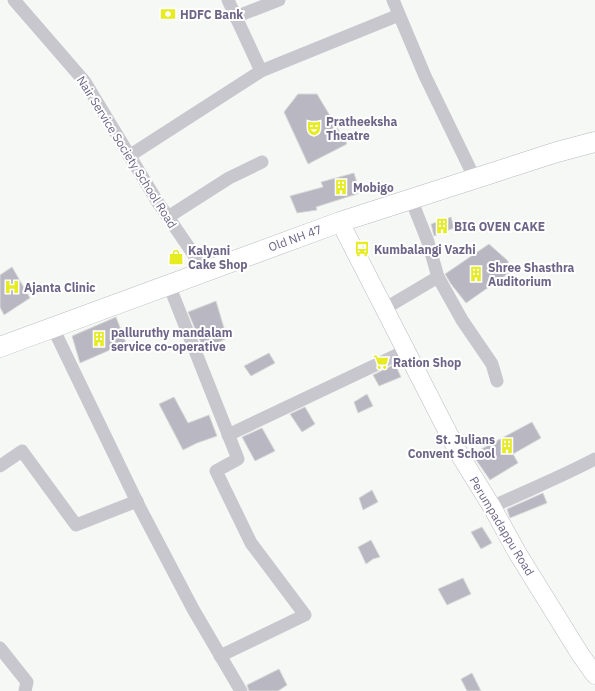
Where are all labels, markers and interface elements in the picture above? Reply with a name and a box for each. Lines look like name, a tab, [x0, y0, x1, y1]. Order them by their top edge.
bank icon: HDFC Bank	[159, 5, 177, 23]
place label: HDFC Bank	[180, 7, 243, 22]
street label: Nair Service Society School Road	[74, 73, 180, 231]
place label: Pratheeksha Theatre	[326, 114, 397, 143]
theatre icon: Pratheeksha Theatre	[305, 119, 323, 137]
building icon: Mobigo	[332, 178, 350, 196]
place label: Mobigo	[353, 180, 394, 195]
building icon: BIG OVEN CAKE	[433, 217, 451, 235]
place label: BIG OVEN CAKE	[454, 219, 545, 234]
street label: Old NH 47	[266, 221, 324, 255]
bus stop icon: Kumbalangi Vazhi	[353, 240, 371, 258]
place label: Kumbalangi Vazhi	[374, 242, 476, 257]
place label: Kalyani Cake Shop	[188, 243, 248, 272]
shop icon: Kalyani Cake Shop	[167, 248, 185, 266]
place label: Shree Shasthra Auditorium	[488, 260, 575, 289]
building icon: Shree Shasthra Auditorium	[467, 265, 485, 283]
hospital icon: Ajanta Clinic	[3, 278, 21, 296]
place label: Ajanta Clinic	[24, 280, 96, 295]
place label: palluruthy mandalam service co-operative	[111, 325, 232, 354]
building icon: palluruthy mandalam service co-operative	[90, 330, 108, 348]
supermarket icon: Ration Shop	[372, 353, 390, 371]
place label: Ration Shop	[393, 355, 461, 370]
place label: St. Julians Convent School	[408, 432, 495, 461]
building icon: St. Julians Convent School	[498, 437, 516, 455]
street label: Perumpadappu Road	[466, 474, 538, 578]

